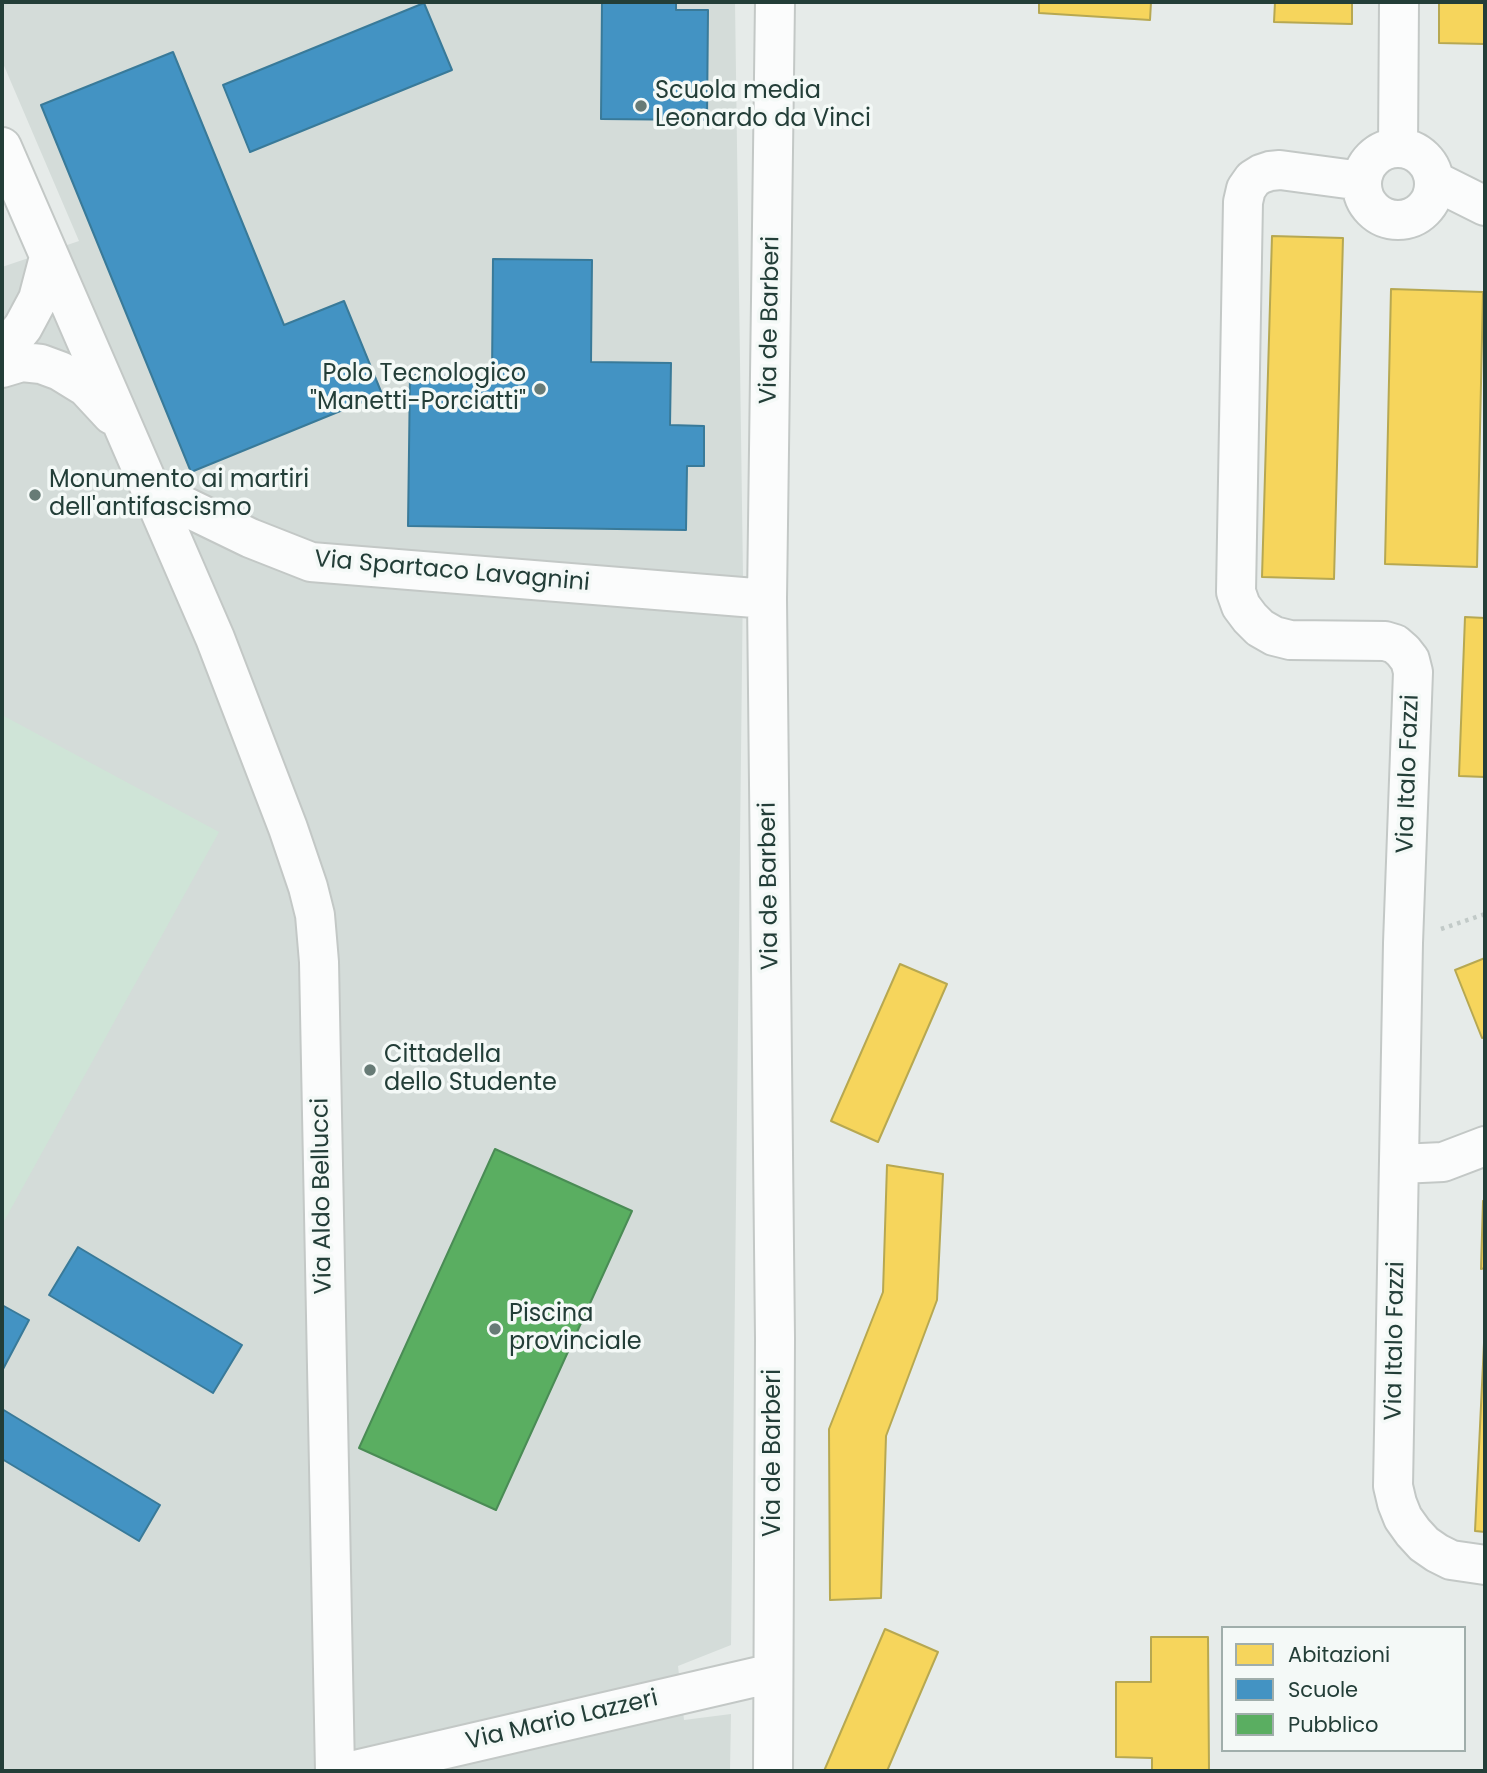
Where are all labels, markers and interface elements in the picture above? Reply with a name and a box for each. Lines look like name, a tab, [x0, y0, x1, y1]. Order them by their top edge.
place label: Scuola media Leonardo da Vinci	[655, 78, 871, 134]
marker: Scuola media Leonardo da Vinci	[633, 98, 649, 114]
street label: Via de Barberi	[755, 236, 787, 404]
place label: Polo Tecnologico "Manetti-Porciatti"	[310, 361, 526, 417]
marker: Polo Tecnologico "Manetti-Porciatti"	[532, 381, 548, 397]
place label: Monumento ai martiri dell'antifascismo	[49, 467, 309, 523]
marker: Monumento ai martiri dell'antifascismo	[27, 487, 43, 503]
street label: Via Spartaco Lavagnini	[313, 546, 591, 598]
street label: Via Italo Fazzi	[1392, 694, 1426, 854]
street label: Via de Barberi	[754, 802, 786, 970]
place label: Cittadella dello Studente	[384, 1042, 557, 1098]
marker: Cittadella dello Studente	[362, 1062, 378, 1078]
street label: Via Aldo Bellucci	[307, 1097, 339, 1295]
street label: Via Italo Fazzi	[1380, 1261, 1412, 1421]
place label: Piscina provinciale	[509, 1301, 642, 1357]
marker: Piscina provinciale	[487, 1321, 503, 1337]
street label: Via de Barberi	[760, 1369, 788, 1537]
legend	[1221, 1626, 1466, 1752]
text: Abitazioni	[1288, 1640, 1390, 1669]
text: Scuole	[1288, 1675, 1358, 1704]
street label: Via Mario Lazzeri	[463, 1685, 661, 1757]
text: Pubblico	[1288, 1710, 1379, 1739]

